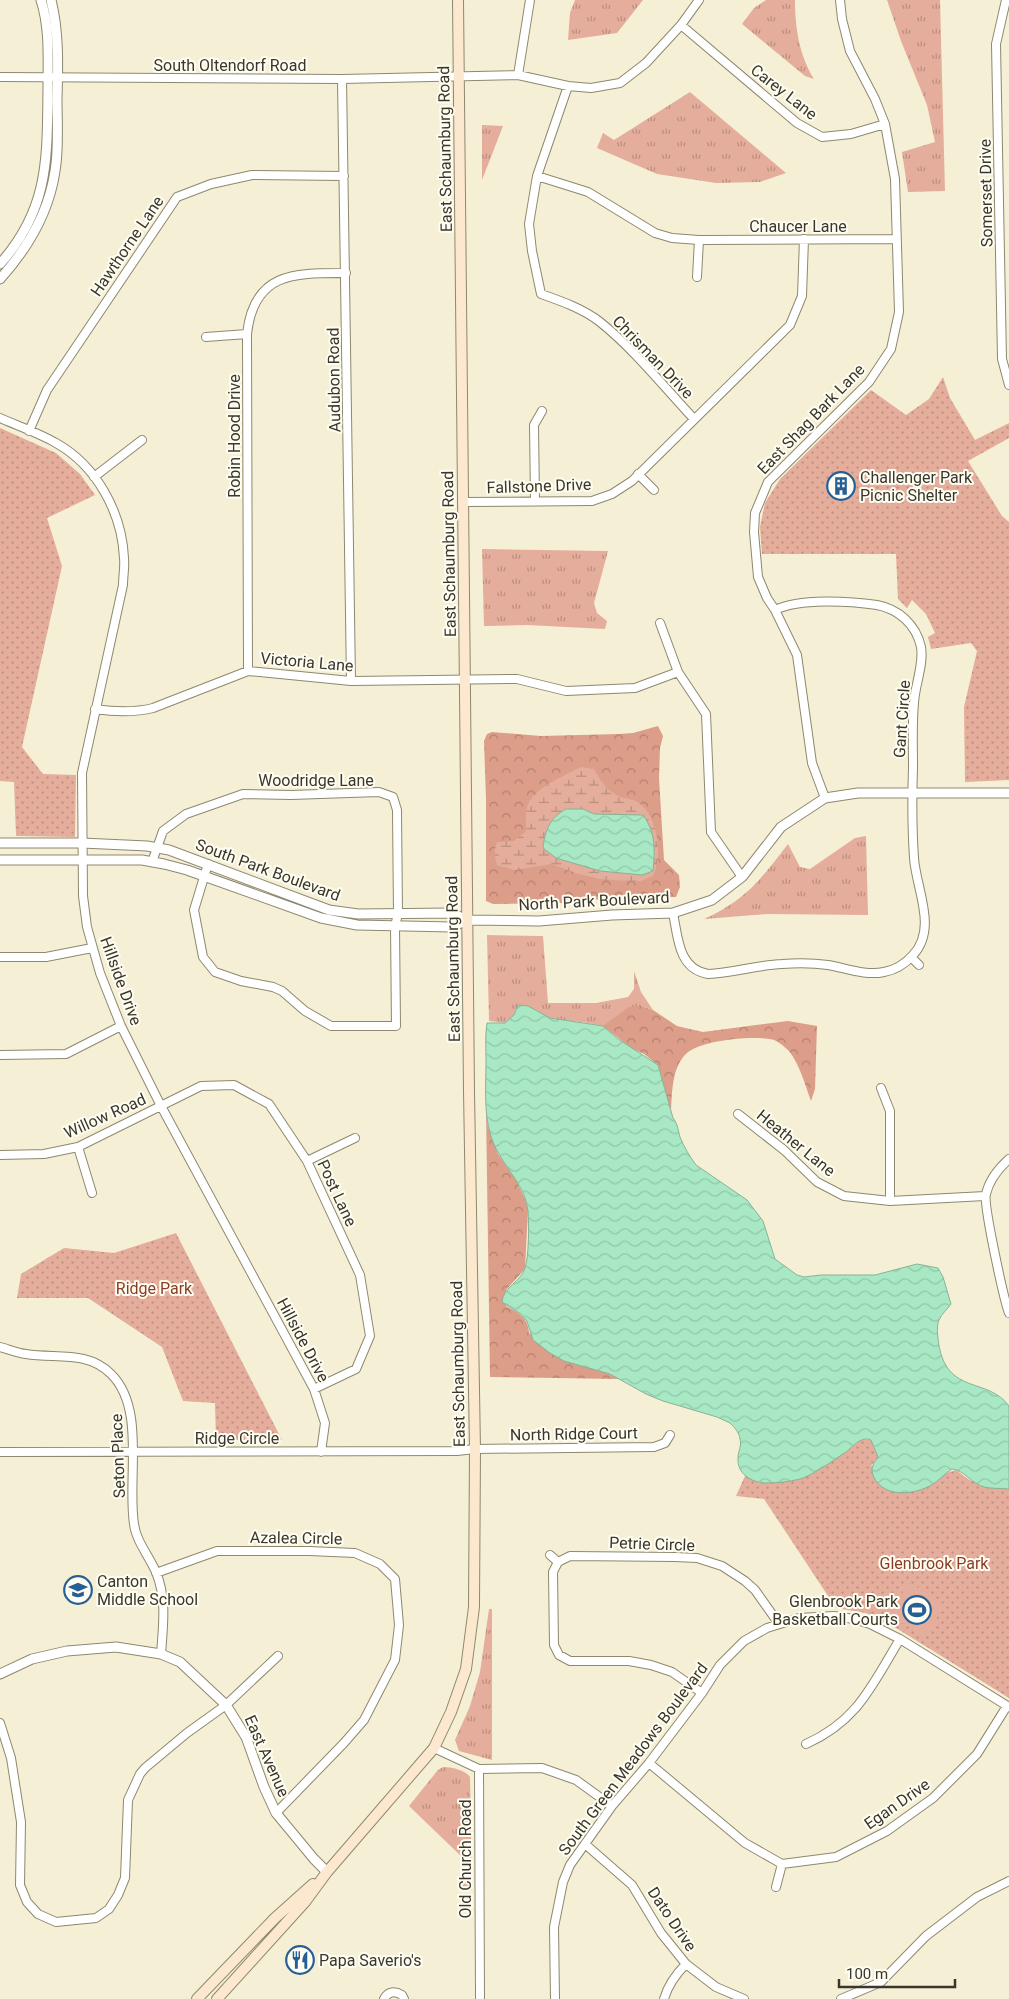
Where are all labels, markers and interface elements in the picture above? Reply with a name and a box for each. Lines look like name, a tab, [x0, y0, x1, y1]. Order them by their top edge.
street label: South Oltendorf Road	[154, 56, 306, 75]
street label: Carey Lane	[747, 60, 821, 124]
street label: East Schaumburg Road	[434, 66, 456, 232]
street label: Somerset Drive	[976, 139, 996, 247]
street label: Hawthorne Lane	[87, 192, 167, 300]
street label: Chaucer Lane	[749, 217, 847, 236]
street label: Chrisman Drive	[609, 311, 697, 403]
street label: Audubon Road	[324, 328, 344, 432]
street label: East Shag Bark Lane	[753, 360, 869, 478]
street label: Robin Hood Drive	[225, 374, 244, 498]
place label: Challenger Park Picnic Shelter	[860, 468, 973, 505]
street label: East Schaumburg Road	[438, 471, 460, 637]
building icon: Challenger Park Picnic Shelter	[826, 471, 856, 501]
street label: Fallstone Drive	[486, 475, 592, 497]
street label: Victoria Lane	[260, 648, 354, 676]
street label: Gant Circle	[890, 679, 914, 759]
street label: Woodridge Lane	[258, 771, 374, 790]
street label: South Park Boulevard	[193, 835, 343, 905]
street label: East Schaumburg Road	[442, 876, 464, 1042]
street label: North Park Boulevard	[518, 888, 670, 914]
street label: Hillside Drive	[96, 934, 146, 1028]
street label: Willow Road	[61, 1089, 149, 1143]
street label: Heather Lane	[753, 1106, 839, 1180]
street label: Post Lane	[313, 1157, 361, 1229]
park label: Ridge Park	[116, 1279, 193, 1298]
street label: East Schaumburg Road	[447, 1281, 469, 1447]
street label: Hillside Drive	[273, 1295, 333, 1385]
street label: Seton Place	[107, 1413, 129, 1499]
street label: North Ridge Court	[510, 1423, 638, 1445]
street label: Ridge Circle	[195, 1429, 279, 1448]
street label: Azalea Circle	[250, 1528, 342, 1548]
street label: Petrie Circle	[609, 1533, 695, 1555]
park label: Glenbrook Park	[880, 1554, 989, 1573]
place label: Canton Middle School	[97, 1572, 198, 1609]
school or university icon: Canton Middle School	[63, 1575, 93, 1605]
place label: Glenbrook Park Basketball Courts	[772, 1592, 899, 1629]
sports icon: Glenbrook Park Basketball Courts	[902, 1595, 932, 1625]
street label: South Green Meadows Boulevard	[554, 1659, 712, 1859]
street label: East Avenue	[241, 1712, 293, 1800]
street label: Egan Drive	[861, 1775, 933, 1833]
street label: Old Church Road	[456, 1799, 475, 1919]
street label: Dato Drive	[644, 1883, 700, 1955]
restaurant icon: Papa Saverio's	[285, 1945, 315, 1975]
place label: Papa Saverio's	[319, 1951, 421, 1970]
scale bar	[839, 1956, 955, 1988]
text: 100 m	[846, 1965, 888, 1983]

